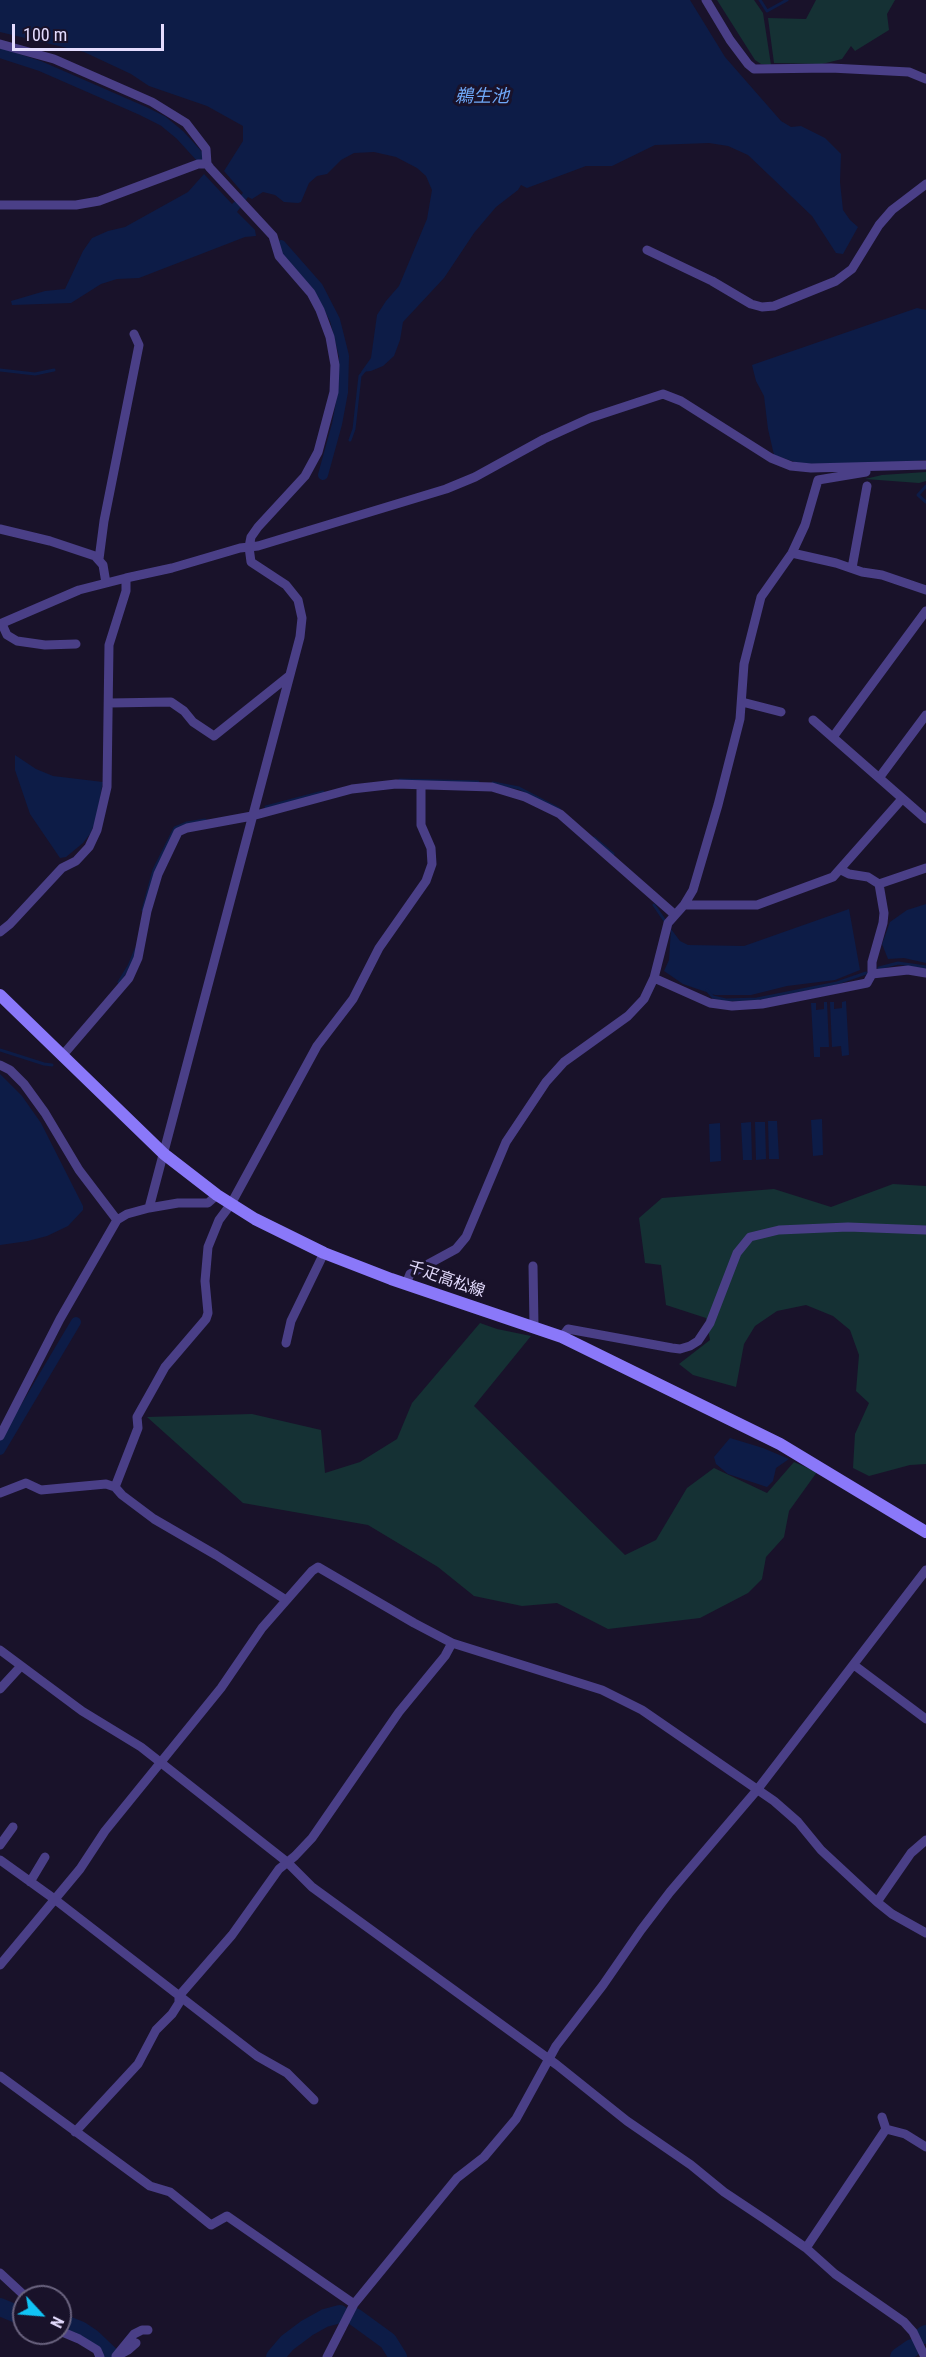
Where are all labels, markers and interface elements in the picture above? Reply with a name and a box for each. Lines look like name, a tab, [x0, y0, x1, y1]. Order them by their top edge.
scale bar	[15, 12, 166, 50]
text: 100 m	[23, 24, 67, 45]
water label: 鵜生池	[455, 86, 509, 108]
street label: 千疋高松線	[405, 1258, 487, 1302]
north arrow	[12, 2285, 72, 2345]
text: N	[46, 2314, 68, 2331]

